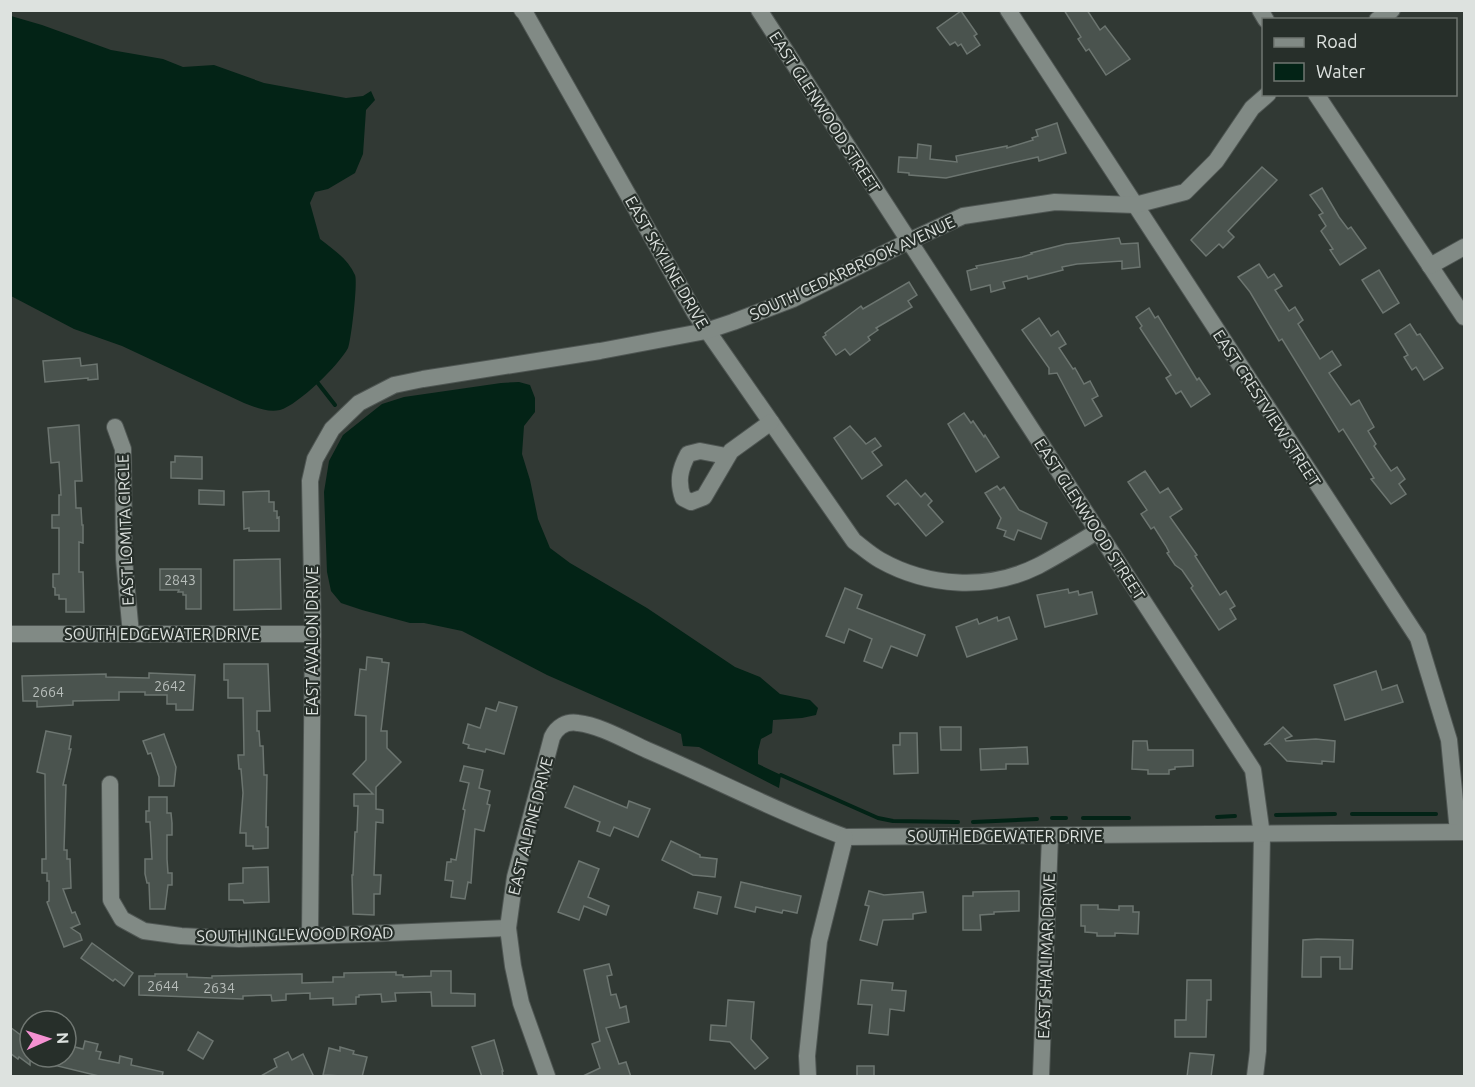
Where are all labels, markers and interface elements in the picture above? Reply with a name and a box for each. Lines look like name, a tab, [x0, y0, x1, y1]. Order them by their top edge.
legend	[1262, 18, 1457, 96]
street label: EAST GLENWOOD STREET	[766, 28, 884, 196]
text: Road	[1316, 31, 1358, 51]
text: Water	[1316, 61, 1366, 81]
street label: EAST SKYLINE DRIVE	[622, 193, 712, 331]
street label: SOUTH CEDARBROOK AVENUE	[747, 212, 957, 324]
street label: EAST CRESTVIEW STREET	[1210, 326, 1324, 490]
street label: EAST GLENWOOD STREET	[1031, 435, 1149, 603]
street label: EAST LOMITA CIRCLE	[113, 454, 137, 606]
street label: EAST AVALON DRIVE	[303, 566, 321, 716]
house number: 2843	[164, 572, 196, 588]
street label: SOUTH EDGEWATER DRIVE	[64, 625, 260, 643]
house number: 2642	[154, 678, 186, 694]
house number: 2664	[32, 684, 64, 700]
street label: EAST ALPINE DRIVE	[504, 755, 556, 897]
street label: SOUTH EDGEWATER DRIVE	[907, 827, 1103, 845]
street label: EAST SHALIMAR DRIVE	[1034, 873, 1058, 1039]
street label: SOUTH INGLEWOOD ROAD	[196, 923, 394, 945]
house number: 2644	[147, 978, 179, 994]
house number: 2634	[203, 980, 235, 996]
north arrow	[18, 1009, 78, 1069]
text: N	[54, 1032, 72, 1045]

